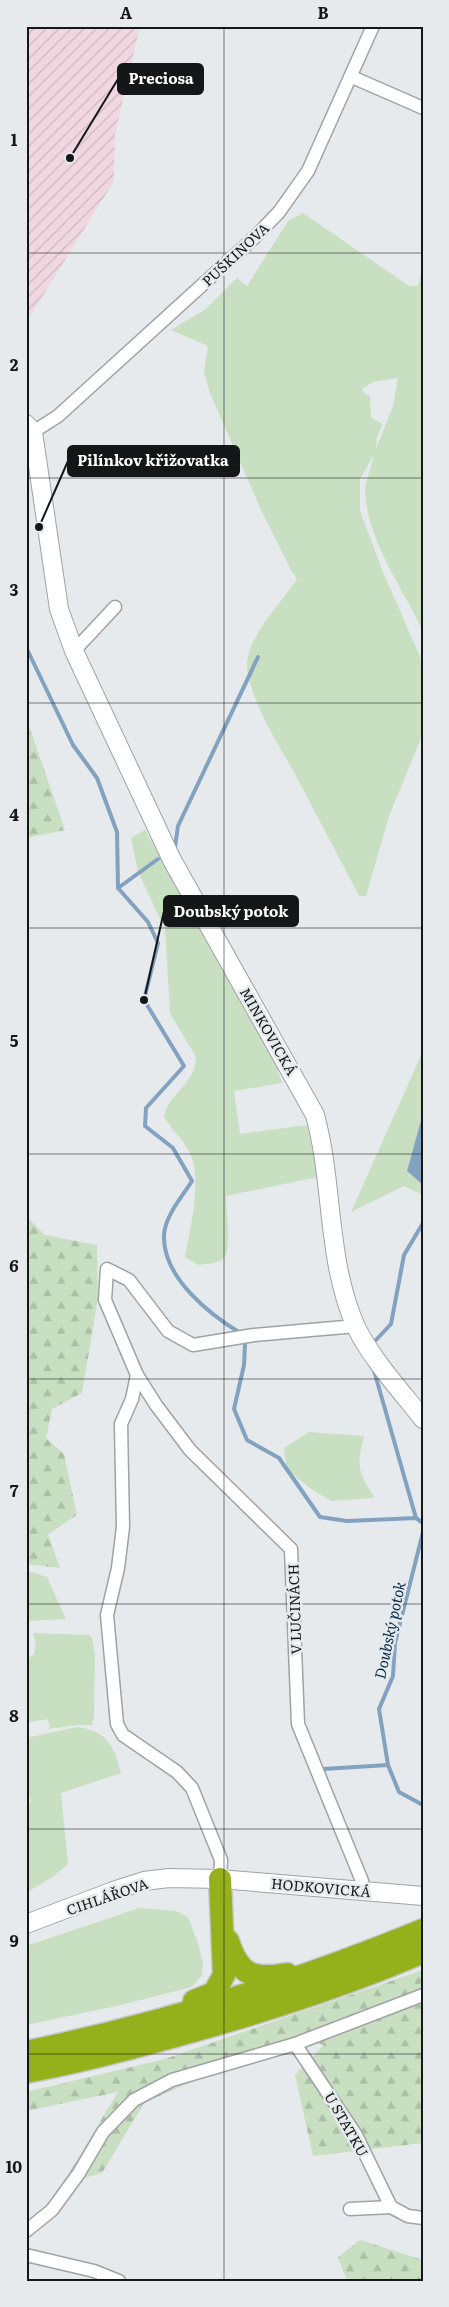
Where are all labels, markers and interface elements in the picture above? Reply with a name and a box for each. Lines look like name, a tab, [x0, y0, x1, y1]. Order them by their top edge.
text: A	[120, 0, 132, 24]
text: B	[317, 0, 329, 24]
callout: Preciosa	[118, 64, 203, 94]
text: Preciosa	[128, 66, 194, 89]
text: 1	[11, 127, 18, 151]
street label: PUŠKINOVA	[197, 217, 273, 290]
text: 2	[10, 352, 19, 376]
callout: Pilínkov křižovatka	[68, 446, 239, 476]
text: Pilínkov křižovatka	[77, 448, 229, 471]
text: 3	[10, 577, 19, 601]
text: 4	[9, 802, 19, 826]
callout: Doubský potok	[164, 896, 298, 926]
text: Doubský potok	[174, 899, 289, 922]
street label: MINKOVICKÁ	[236, 983, 303, 1079]
text: 5	[10, 1028, 19, 1052]
text: 6	[9, 1253, 19, 1277]
text: 7	[10, 1478, 19, 1502]
street label: V LUČINÁCH	[282, 1563, 306, 1655]
water label: Doubský potok	[367, 1578, 411, 1681]
text: 8	[9, 1703, 19, 1727]
street label: CIHLÁŘOVA	[63, 1872, 151, 1919]
street label: HODKOVICKÁ	[270, 1873, 372, 1901]
text: 9	[9, 1928, 19, 1952]
street label: U STATKU	[320, 2088, 374, 2160]
text: 10	[6, 2154, 22, 2178]

